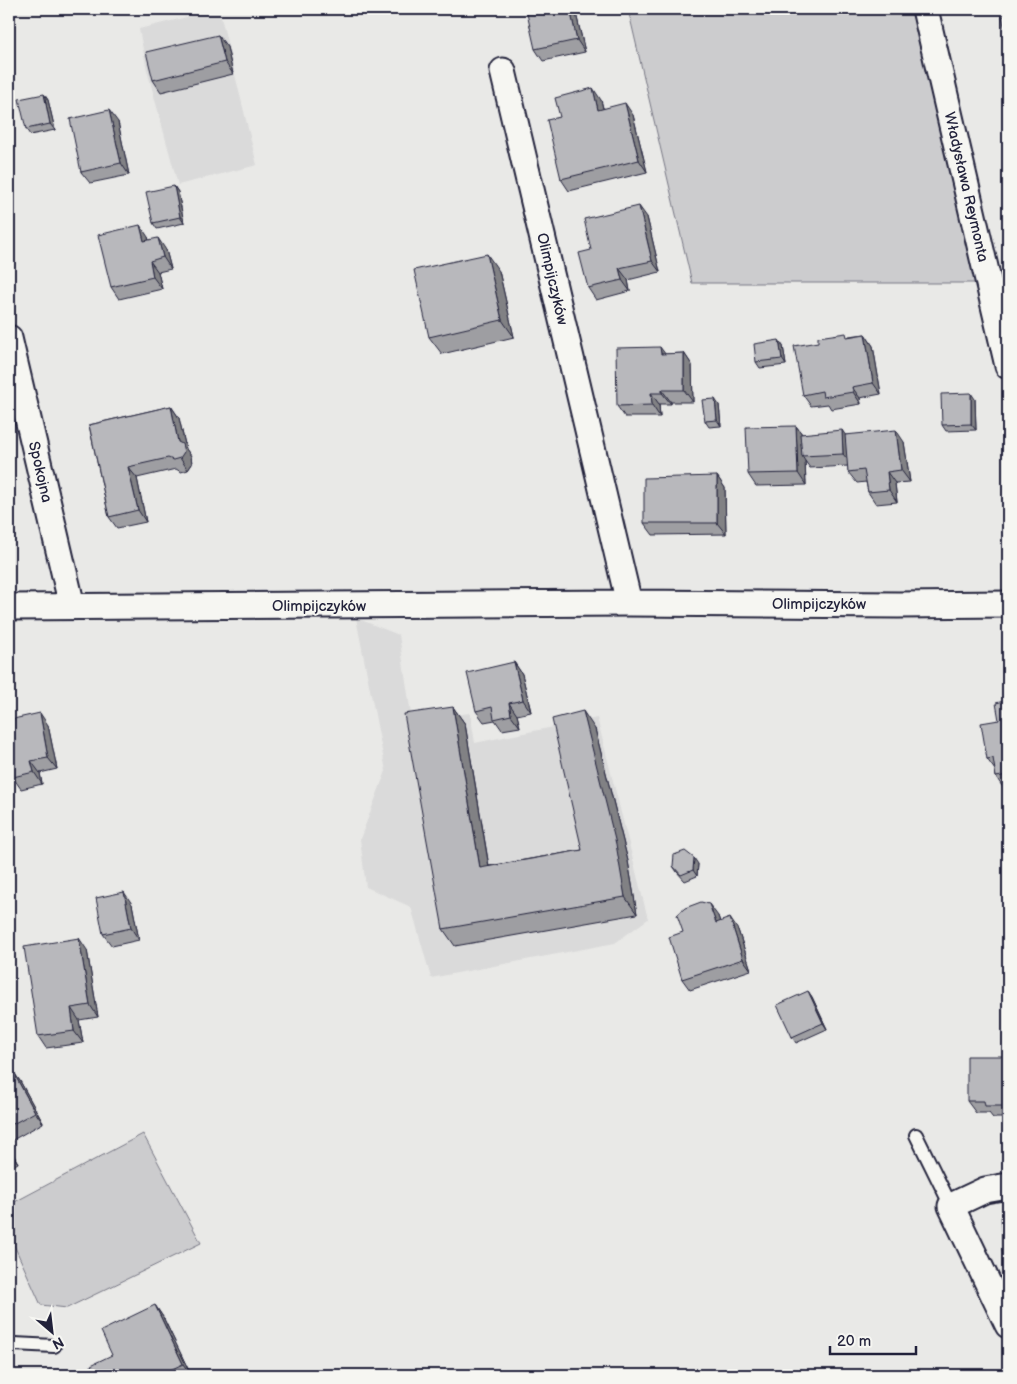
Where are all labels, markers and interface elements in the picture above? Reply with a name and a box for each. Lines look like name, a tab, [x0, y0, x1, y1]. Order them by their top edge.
street label: Władysława Reymonta	[940, 110, 992, 264]
street label: Olimpijczyków	[532, 231, 572, 327]
street label: Spokojna	[24, 440, 56, 504]
street label: Olimpijczyków	[772, 595, 866, 614]
street label: Olimpijczyków	[272, 597, 366, 616]
north arrow	[28, 1306, 78, 1356]
scale bar	[830, 1324, 916, 1356]
text: 20 m	[837, 1332, 871, 1351]
text: N	[49, 1333, 67, 1353]

